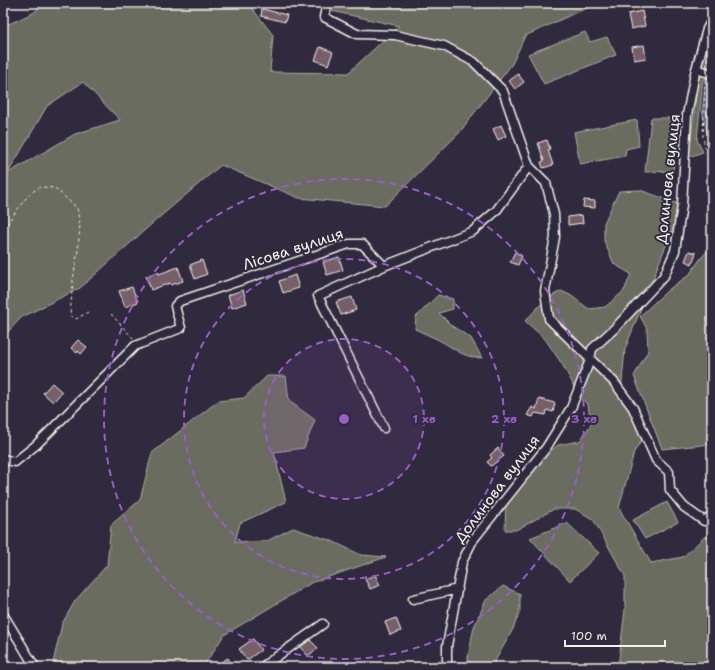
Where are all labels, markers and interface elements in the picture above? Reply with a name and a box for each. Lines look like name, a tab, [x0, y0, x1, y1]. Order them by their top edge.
street label: Долинова вулиця	[651, 113, 685, 245]
street label: Лісова вулиця	[240, 223, 346, 275]
text: 1 хв	[412, 411, 436, 427]
text: 2 хв	[491, 411, 517, 427]
text: 3 хв	[571, 411, 597, 427]
centre of rings	[337, 412, 351, 426]
street label: Долинова вулиця	[450, 431, 544, 547]
scale bar	[565, 622, 665, 648]
text: 100 m	[571, 628, 607, 644]

